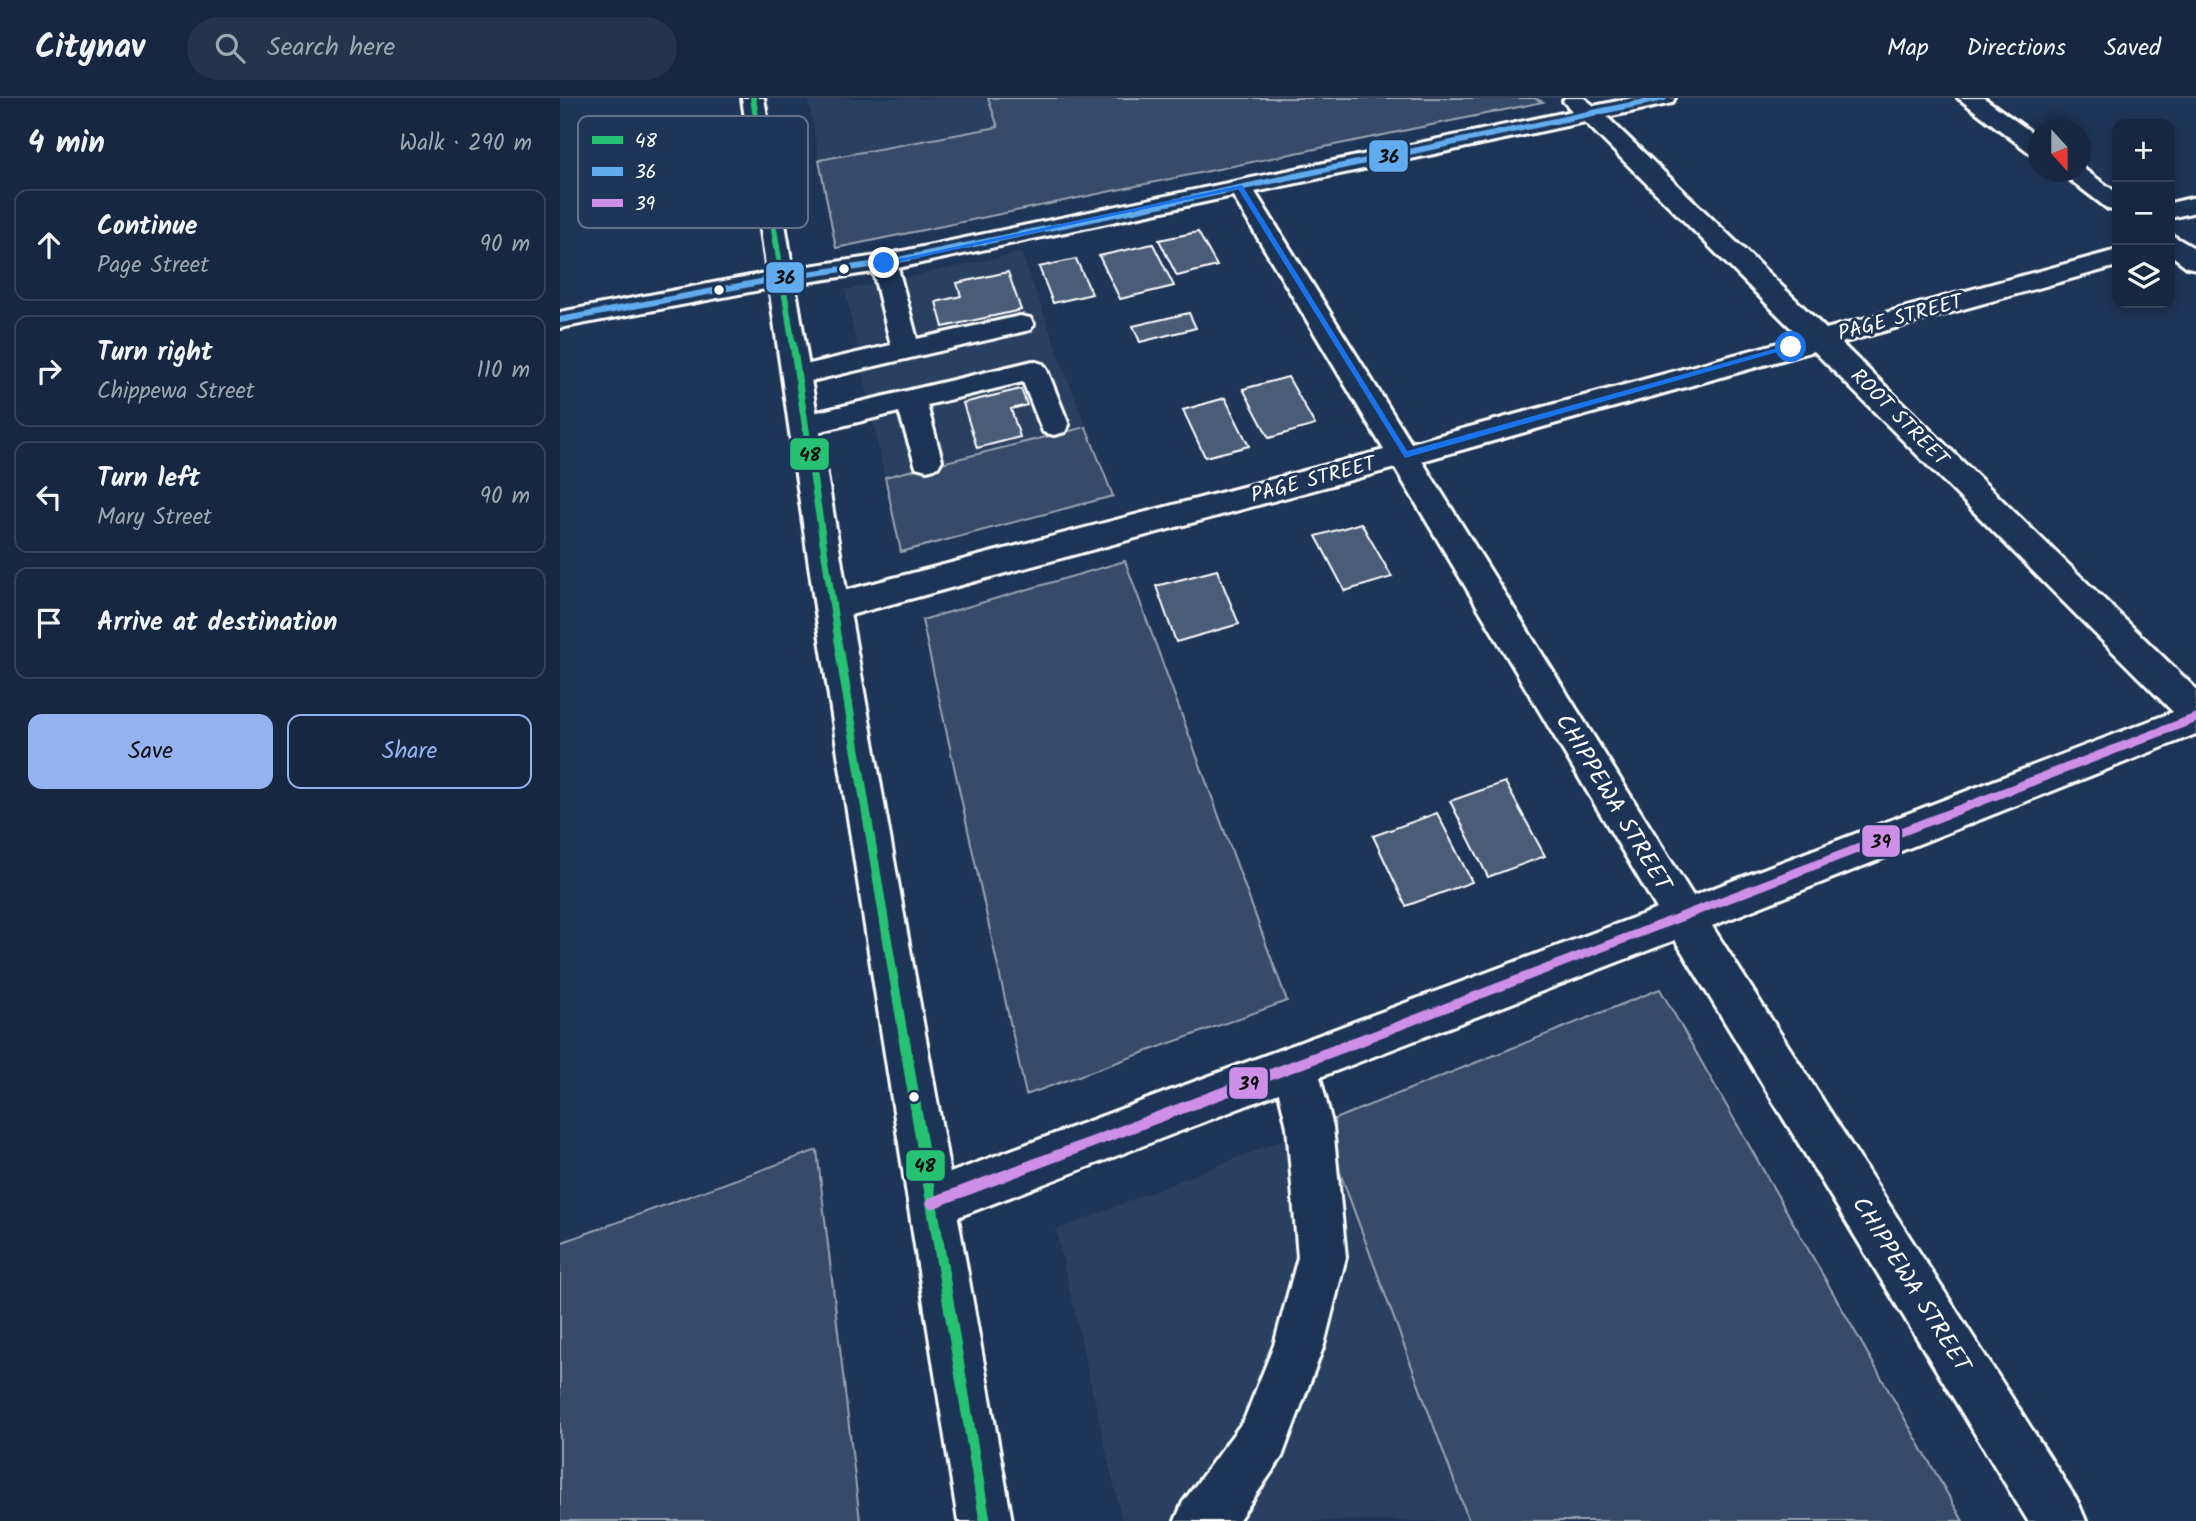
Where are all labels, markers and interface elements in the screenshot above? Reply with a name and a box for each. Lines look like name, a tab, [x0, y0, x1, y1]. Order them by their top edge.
search box	[187, 17, 677, 80]
text: Citynav	[35, 22, 145, 75]
text: Search here	[267, 27, 395, 69]
icon: search	[211, 29, 249, 67]
text: Map	[1887, 29, 1929, 68]
text: Directions	[1967, 29, 2066, 68]
text: Saved	[2104, 29, 2161, 68]
legend	[578, 116, 808, 228]
north arrow	[2028, 119, 2091, 182]
map controls	[2112, 119, 2175, 308]
button: +	[2112, 119, 2175, 182]
text: 4 min	[28, 120, 105, 168]
text: Walk · 290 m	[399, 126, 532, 162]
text: 48	[635, 127, 657, 157]
line badge: 36	[1368, 139, 1409, 173]
text: 36	[1378, 143, 1399, 173]
text: 36	[635, 158, 656, 188]
button: −	[2112, 182, 2175, 245]
text: 39	[635, 190, 655, 220]
text: Continue	[97, 206, 198, 248]
icon: ahead	[30, 226, 68, 264]
text: 90 m	[480, 227, 530, 263]
button: layers	[2112, 245, 2175, 308]
route end	[868, 247, 899, 278]
text: Page Street	[97, 248, 209, 284]
line badge: 36	[765, 261, 805, 294]
unlabelled marker	[837, 262, 851, 276]
text: 36	[774, 264, 795, 294]
unlabelled marker	[712, 283, 726, 297]
street label: PAGE STREET	[1834, 285, 1968, 351]
route start	[1775, 331, 1806, 362]
text: Turn right	[97, 332, 213, 374]
icon: right	[30, 352, 68, 390]
text: 110 m	[477, 353, 530, 389]
street label: ROOT STREET	[1842, 361, 1957, 476]
text: Chippewa Street	[97, 374, 255, 410]
line badge: 48	[789, 437, 830, 471]
text: 48	[799, 441, 822, 471]
street label: PAGE STREET	[1247, 447, 1381, 513]
text: Turn left	[97, 458, 200, 500]
icon: left	[30, 478, 68, 516]
text: 90 m	[480, 479, 530, 515]
text: Mary Street	[97, 500, 212, 536]
text: Arrive at destination	[97, 602, 337, 644]
icon: arrive	[30, 604, 68, 642]
street label: CHIPPEWA STREET	[1544, 706, 1682, 901]
button: Save	[28, 714, 273, 789]
button: Share	[287, 714, 532, 789]
line badge: 39	[1861, 824, 1901, 858]
text: 39	[1870, 828, 1891, 858]
line badge: 39	[1228, 1066, 1269, 1100]
text: 39	[1238, 1070, 1259, 1100]
unlabelled marker	[907, 1090, 921, 1104]
line badge: 48	[905, 1149, 946, 1182]
text: 48	[914, 1152, 937, 1182]
street label: CHIPPEWA STREET	[1841, 1189, 1982, 1382]

